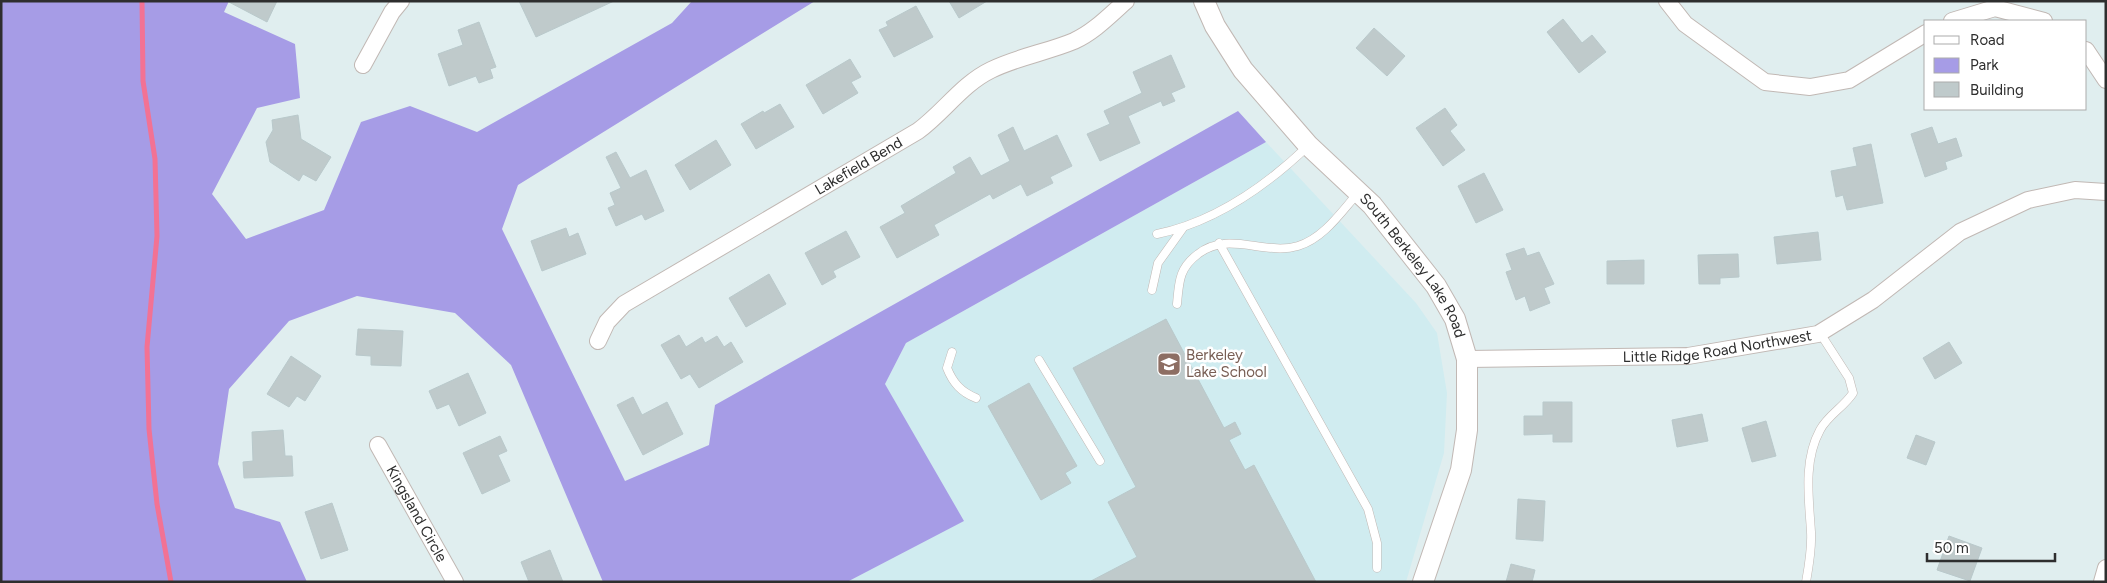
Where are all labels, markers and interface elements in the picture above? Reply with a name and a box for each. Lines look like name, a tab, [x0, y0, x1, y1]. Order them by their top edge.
legend	[1924, 20, 2087, 110]
text: Road	[1970, 31, 2005, 49]
text: Park	[1970, 56, 1999, 74]
text: Building	[1970, 81, 2024, 99]
street label: Lakefield Bend	[812, 133, 906, 199]
street label: South Berkeley Lake Road	[1356, 189, 1469, 340]
street label: Little Ridge Road Northwest	[1623, 326, 1813, 366]
place label: Berkeley Lake School	[1186, 346, 1267, 381]
school or university icon: Berkeley Lake School	[1156, 351, 1182, 377]
street label: Kingsland Circle	[382, 463, 451, 565]
scale bar	[1927, 530, 2054, 562]
text: 50 m	[1934, 539, 1969, 557]

